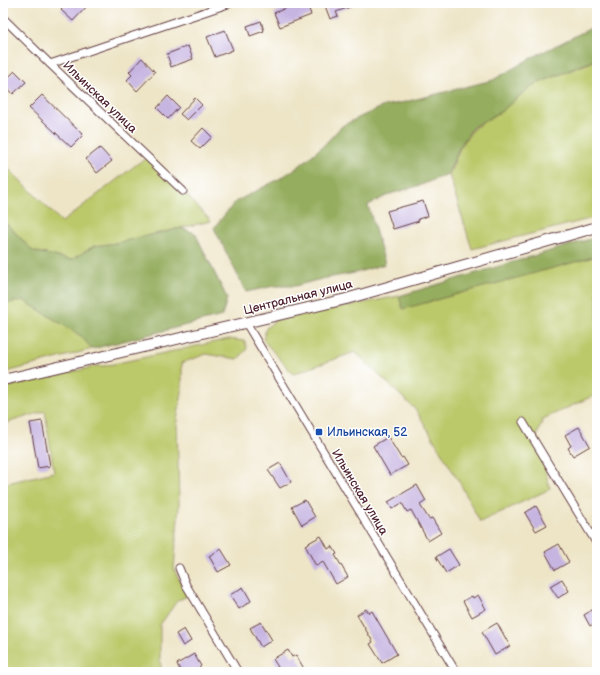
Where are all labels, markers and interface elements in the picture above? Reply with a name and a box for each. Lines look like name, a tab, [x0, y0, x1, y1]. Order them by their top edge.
street label: Ильинская улица	[59, 58, 140, 137]
street label: Центральная улица	[242, 277, 354, 318]
place label: Ильинская, 52	[327, 425, 407, 440]
marker: Ильинская, 52	[314, 427, 324, 437]
street label: Ильинская улица	[328, 447, 391, 538]

